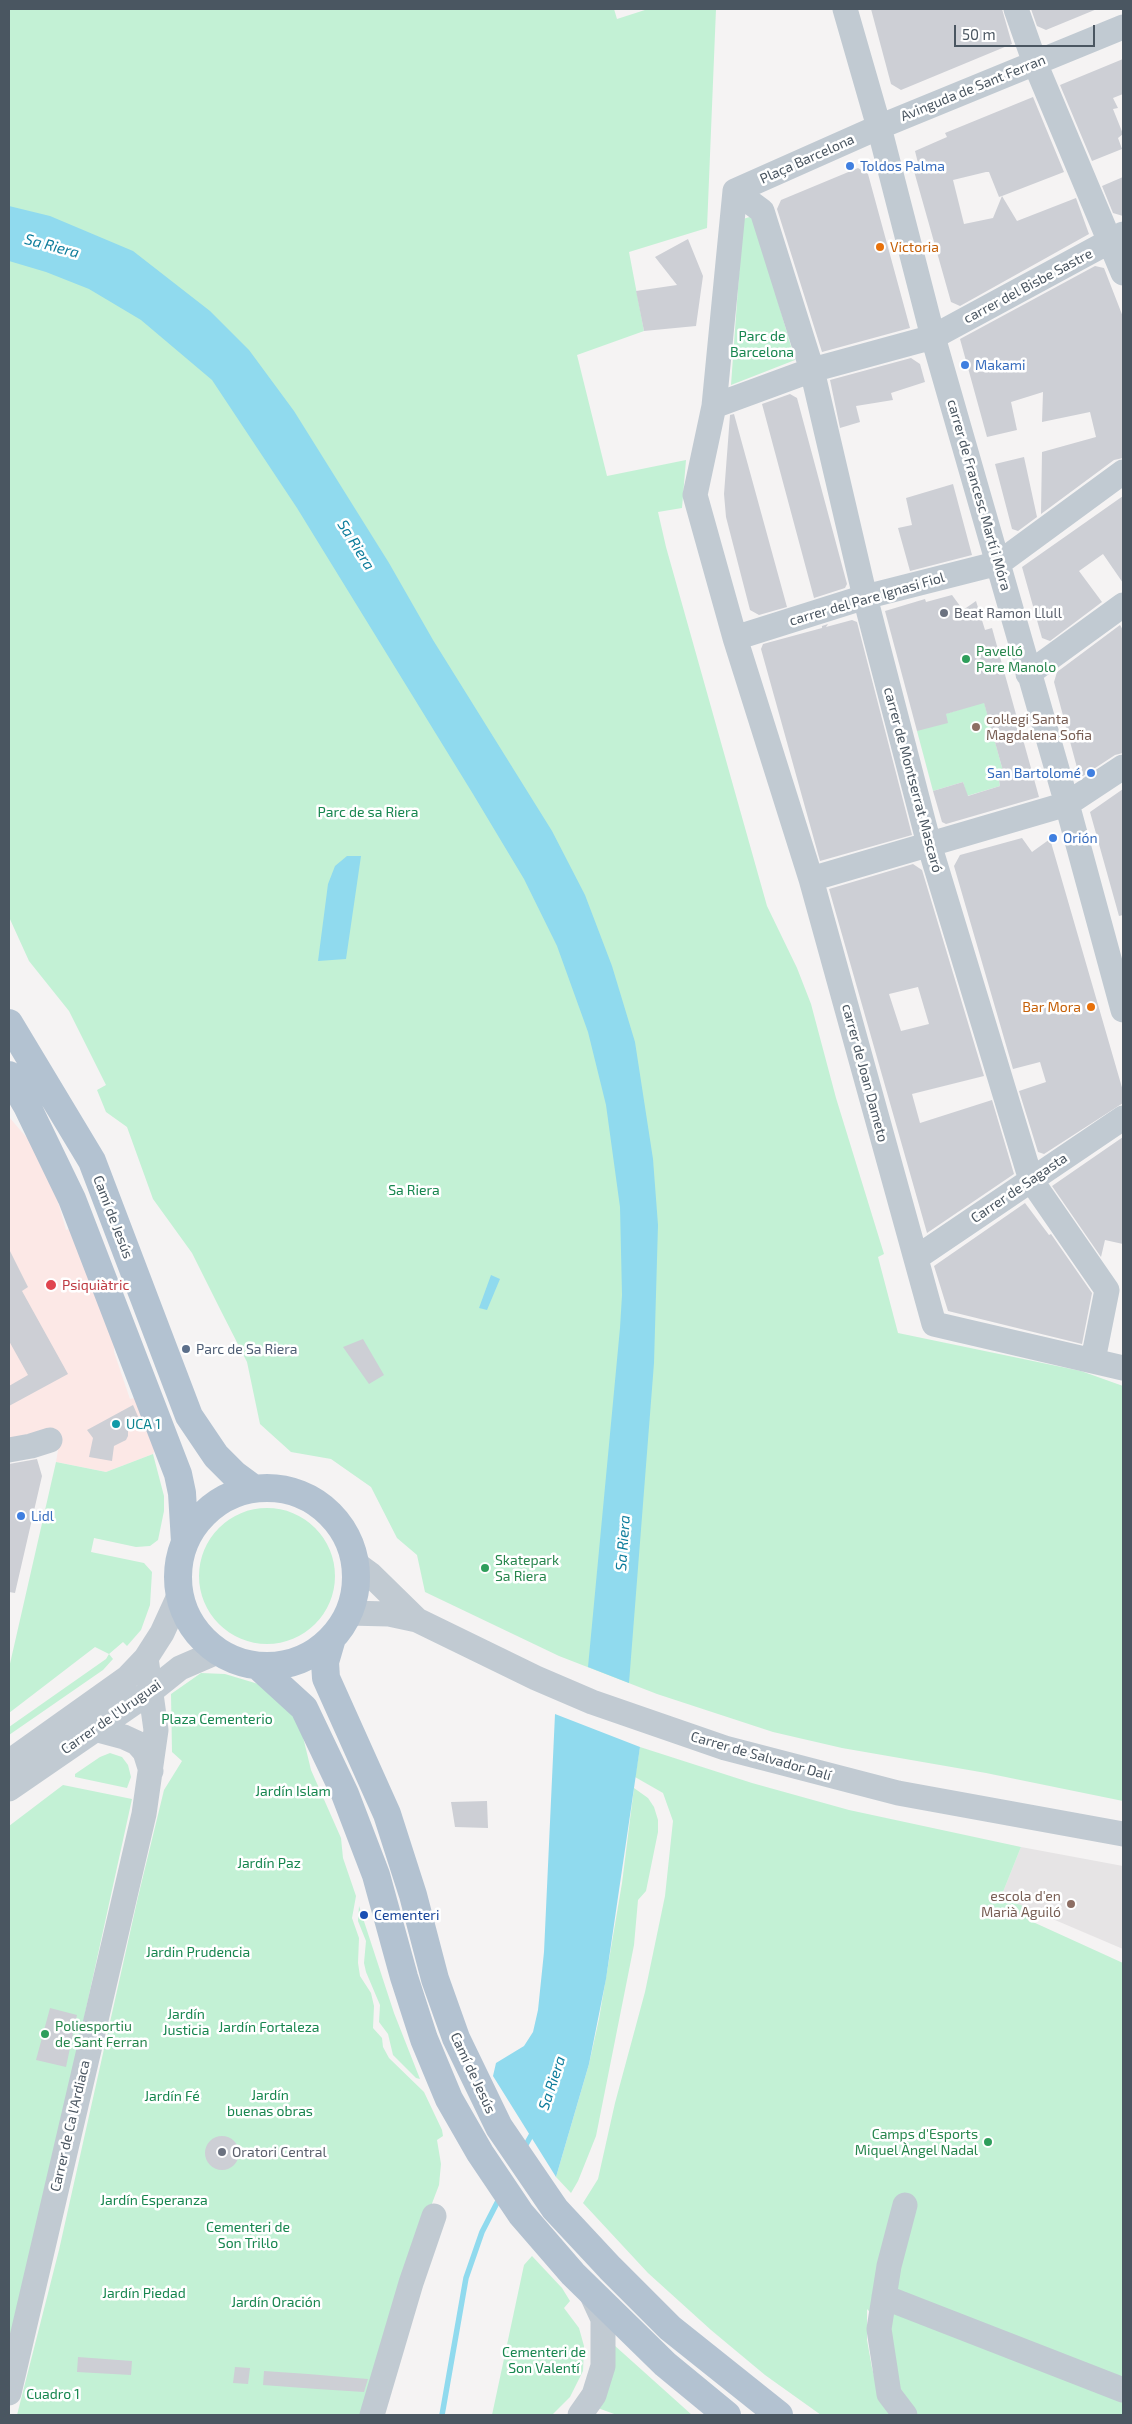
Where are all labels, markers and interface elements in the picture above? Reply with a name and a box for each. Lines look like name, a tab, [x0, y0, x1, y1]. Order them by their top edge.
scale bar	[957, 15, 1098, 47]
text: 50 m	[962, 25, 996, 43]
street label: Avinguda de Sant Ferran	[898, 51, 1048, 125]
street label: Plaça Barcelona	[757, 131, 857, 187]
place label: Toldos Palma	[860, 158, 945, 174]
marker: Toldos Palma	[844, 160, 856, 172]
water label: Sa Riera	[23, 230, 81, 262]
place label: Victoria	[890, 239, 939, 255]
marker: Victoria	[874, 241, 886, 253]
street label: carrer del Bisbe Sastre	[961, 245, 1095, 327]
park label: Parc de Barcelona	[730, 328, 794, 361]
place label: Makami	[975, 357, 1026, 373]
marker: Makami	[959, 359, 971, 371]
street label: carrer de Francesc Martí i Móra	[944, 397, 1014, 593]
water label: Sa Riera	[334, 517, 378, 573]
street label: carrer del Pare Ignasi Fiol	[787, 569, 947, 629]
place label: Beat Ramon Llull	[954, 605, 1062, 621]
marker: Beat Ramon Llull	[938, 607, 950, 619]
place label: Pavelló Pare Manolo	[976, 643, 1056, 676]
marker: Pavelló Pare Manolo	[960, 653, 972, 665]
street label: carrer de Montserrat Mascaró	[880, 685, 946, 875]
place label: col·legi Santa Magdalena Sofia	[986, 711, 1092, 744]
marker: col·legi Santa Magdalena Sofia	[970, 721, 982, 733]
place label: San Bartolomé	[987, 765, 1081, 781]
marker: San Bartolomé	[1085, 767, 1097, 779]
park label: Parc de sa Riera	[318, 804, 418, 820]
place label: Orión	[1063, 830, 1098, 846]
marker: Orión	[1047, 832, 1059, 844]
place label: Bar Mora	[1022, 999, 1081, 1015]
marker: Bar Mora	[1085, 1001, 1097, 1013]
street label: carrer de Joan Dameto	[838, 1002, 892, 1144]
street label: Carrer de Sagasta	[968, 1150, 1070, 1226]
street label: Camí de Jesús	[89, 1173, 137, 1261]
park label: Sa Riera	[388, 1182, 440, 1198]
place label: Psiquiàtric	[62, 1277, 129, 1293]
marker: Psiquiàtric	[44, 1278, 58, 1292]
place label: Parc de Sa Riera	[196, 1341, 298, 1357]
marker: Parc de Sa Riera	[180, 1343, 192, 1355]
place label: UCA 1	[126, 1416, 161, 1432]
marker: UCA 1	[110, 1418, 122, 1430]
place label: Lidl	[31, 1508, 54, 1524]
marker: Lidl	[15, 1510, 27, 1522]
water label: Sa Riera	[612, 1515, 634, 1571]
place label: Skatepark Sa Riera	[495, 1552, 559, 1584]
marker: Skatepark Sa Riera	[479, 1562, 491, 1574]
street label: Carrer de l'Uruguai	[58, 1676, 164, 1758]
park label: Plaza Cementerio	[161, 1711, 273, 1727]
street label: Carrer de Salvador Dalí	[689, 1728, 833, 1784]
park label: Jardín Islam	[255, 1783, 331, 1799]
park label: Jardín Paz	[237, 1855, 301, 1871]
place label: escola d'en Marià Aguiló	[981, 1888, 1061, 1920]
marker: escola d'en Marià Aguiló	[1065, 1898, 1077, 1910]
place label: Cementeri	[374, 1907, 439, 1923]
marker: Cementeri	[358, 1909, 370, 1921]
park label: Jardin Prudencia	[146, 1944, 250, 1960]
park label: Jardín Justicia	[163, 2006, 209, 2038]
place label: Poliesportiu de Sant Ferran	[55, 2018, 148, 2050]
park label: Jardín Fortaleza	[218, 2019, 320, 2035]
marker: Poliesportiu de Sant Ferran	[39, 2028, 51, 2040]
street label: Camí de Jesús	[447, 2030, 499, 2116]
water label: Sa Riera	[535, 2054, 569, 2112]
street label: Carrer de Ca l'Ardiaca	[47, 2059, 93, 2193]
park label: Jardín buenas obras	[227, 2087, 313, 2120]
park label: Jardín Fé	[144, 2088, 200, 2104]
place label: Camps d'Esports Miquel Àngel Nadal	[855, 2126, 978, 2158]
marker: Camps d'Esports Miquel Àngel Nadal	[982, 2136, 994, 2148]
place label: Oratori Central	[232, 2144, 327, 2160]
marker: Oratori Central	[216, 2146, 228, 2158]
park label: Jardín Esperanza	[100, 2192, 208, 2208]
park label: Cementeri de Son Tril·lo	[206, 2219, 290, 2252]
park label: Jardín Piedad	[102, 2285, 186, 2301]
park label: Jardín Oración	[231, 2294, 321, 2310]
park label: Cementeri de Son Valentí	[502, 2344, 586, 2376]
park label: Cuadro 1	[26, 2386, 80, 2402]

